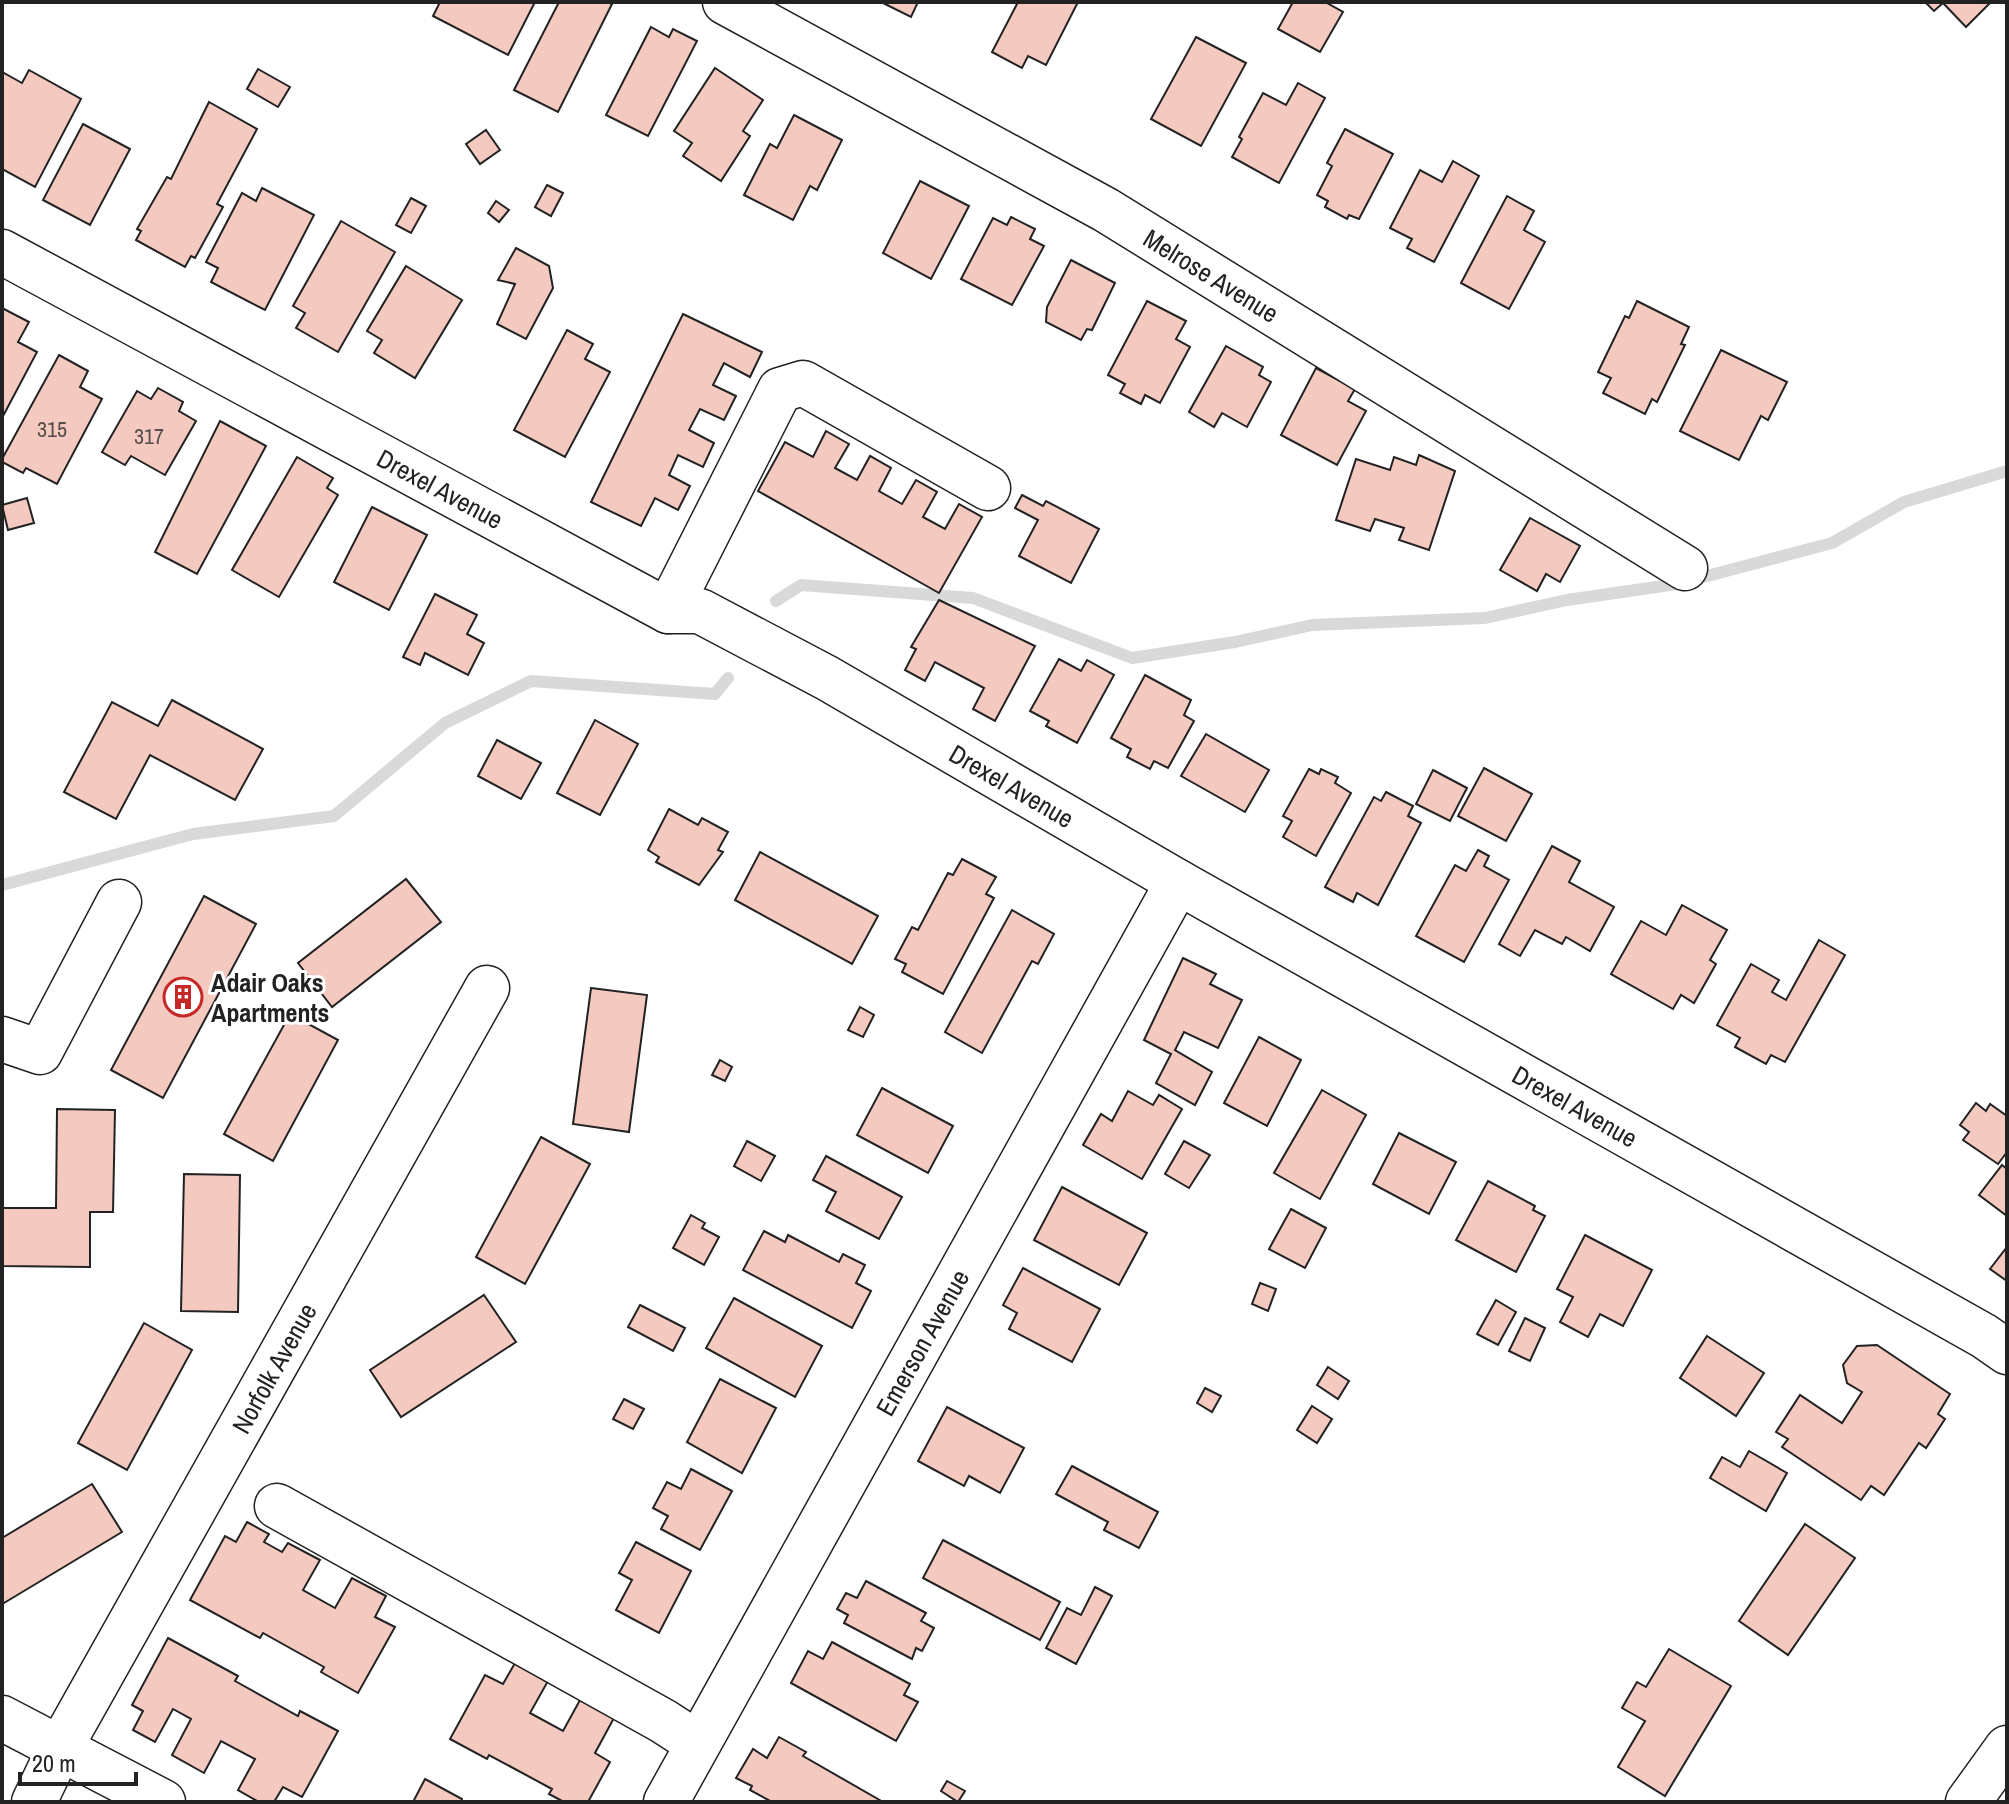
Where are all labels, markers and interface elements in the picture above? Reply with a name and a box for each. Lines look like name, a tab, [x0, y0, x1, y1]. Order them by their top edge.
street label: Melrose Avenue	[1137, 220, 1285, 330]
house number: 315	[37, 414, 67, 444]
house number: 317	[134, 421, 164, 451]
street label: Drexel Avenue	[371, 440, 510, 537]
street label: Drexel Avenue	[943, 736, 1080, 835]
place label: Adair Oaks Apartments	[211, 965, 329, 1030]
building icon: Adair Oaks Apartments	[162, 976, 204, 1018]
street label: Drexel Avenue	[1506, 1057, 1644, 1155]
street label: Emerson Avenue	[867, 1263, 976, 1422]
street label: Norfolk Avenue	[223, 1296, 324, 1439]
scale bar	[20, 1736, 136, 1786]
text: 20 m	[32, 1747, 76, 1779]

